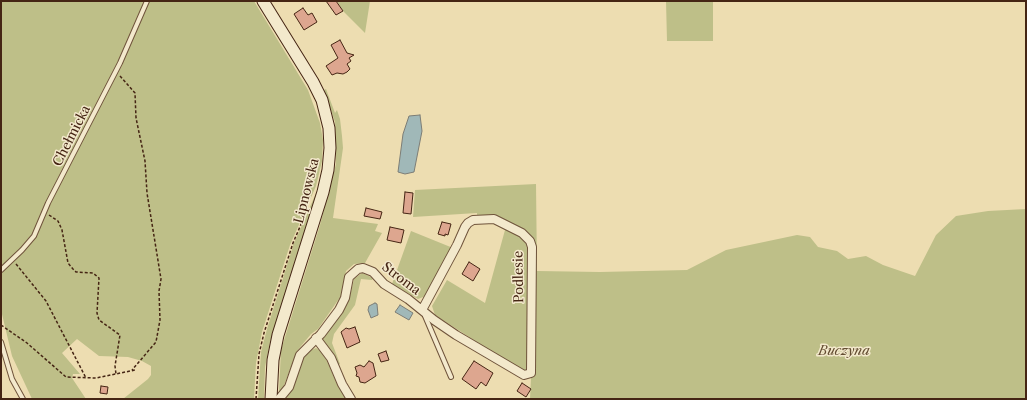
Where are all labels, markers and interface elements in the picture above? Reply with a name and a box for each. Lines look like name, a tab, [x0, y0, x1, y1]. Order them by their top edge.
street label: Chełmicka	[50, 103, 94, 169]
street label: Lipnowska	[291, 157, 323, 225]
street label: Podlesie	[511, 251, 527, 303]
street label: Stroma	[378, 259, 424, 299]
park label: Buczyna	[818, 343, 870, 359]

